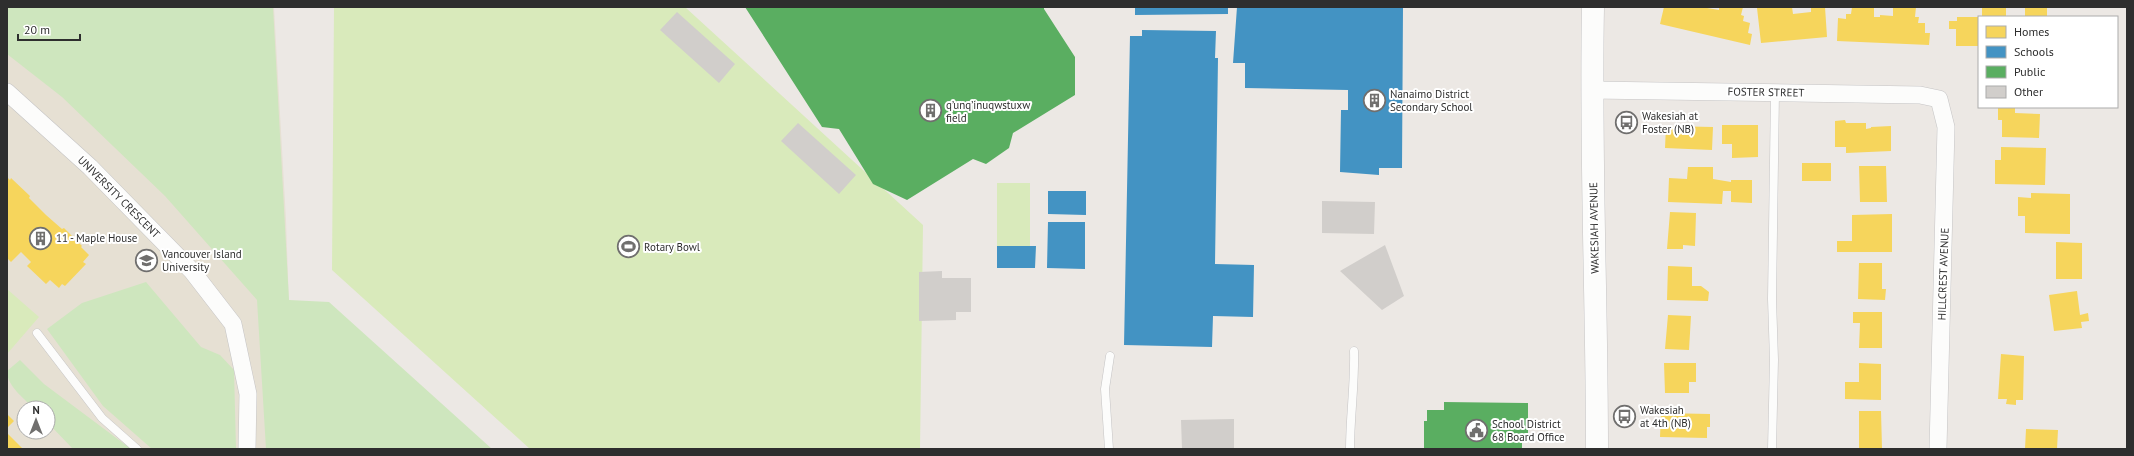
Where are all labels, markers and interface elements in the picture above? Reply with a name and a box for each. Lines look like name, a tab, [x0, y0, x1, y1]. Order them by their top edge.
scale bar	[18, 16, 80, 42]
legend	[1978, 16, 2118, 108]
text: 20 m	[24, 22, 50, 37]
text: Homes	[2014, 24, 2049, 39]
text: Schools	[2014, 44, 2054, 59]
text: Public	[2014, 64, 2046, 79]
street label: FOSTER STREET	[1727, 84, 1805, 100]
text: Other	[2014, 84, 2043, 99]
building icon: Nanaimo District Secondary School	[1362, 87, 1388, 113]
place label: Nanaimo District Secondary School	[1390, 87, 1473, 114]
building icon: q’unq’inuqwstuxw field	[917, 98, 943, 124]
place label: q’unq’inuqwstuxw field	[946, 98, 1030, 125]
bus stop icon: Wakesiah at Foster (NB)	[1613, 109, 1639, 135]
place label: Wakesiah at Foster (NB)	[1642, 109, 1698, 136]
street label: UNIVERSITY CRESCENT	[75, 153, 163, 241]
street label: WAKESIAH AVENUE	[1586, 182, 1602, 274]
building icon: 11 - Maple House	[27, 225, 53, 251]
street label: HILLCREST AVENUE	[1934, 227, 1952, 321]
place label: 11 - Maple House	[56, 231, 138, 245]
sports icon: Rotary Bowl	[615, 234, 641, 260]
place label: Rotary Bowl	[644, 240, 701, 254]
school or university icon: Vancouver Island University	[134, 247, 160, 273]
place label: Vancouver Island University	[161, 247, 242, 274]
north arrow	[16, 400, 56, 440]
text: N	[32, 403, 40, 417]
bus stop icon: Wakesiah at 4th (NB)	[1611, 403, 1637, 429]
place label: Wakesiah at 4th (NB)	[1640, 403, 1691, 430]
public building icon: School District 68 Board Office	[1463, 417, 1489, 443]
place label: School District 68 Board Office	[1492, 417, 1565, 444]

